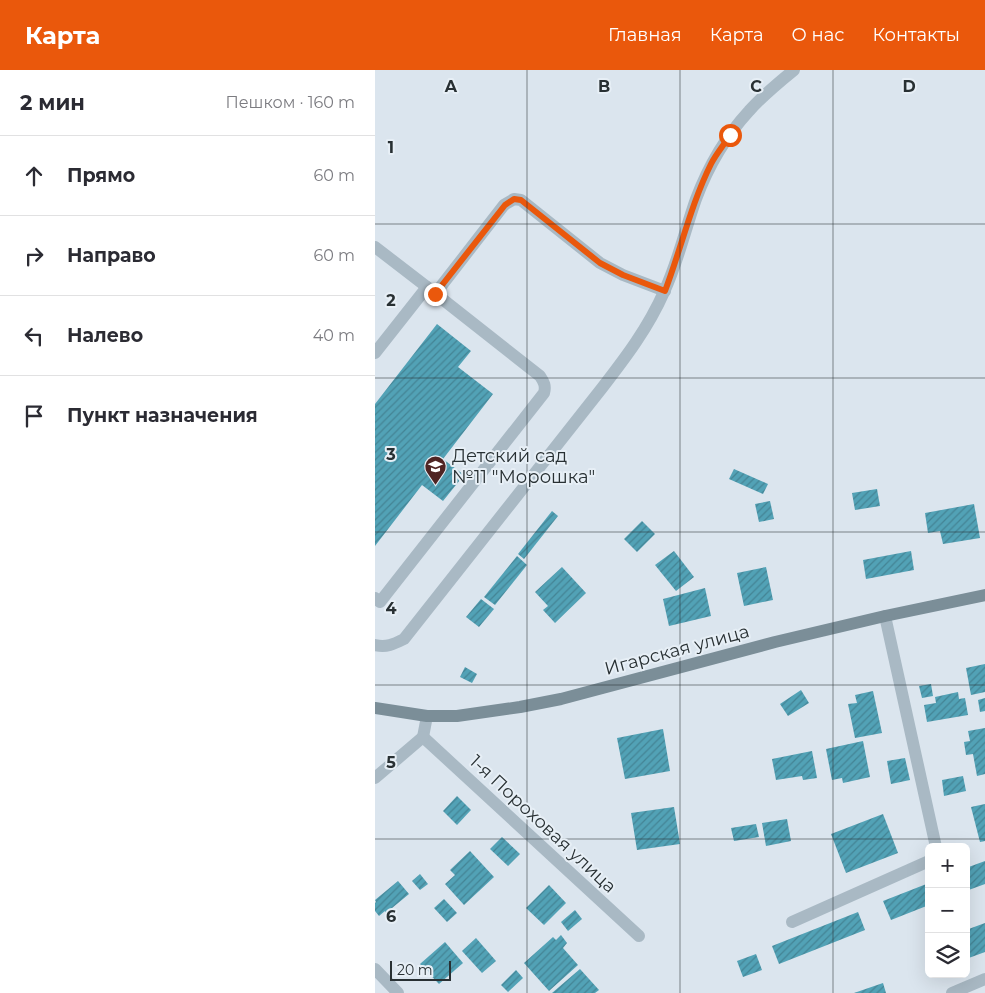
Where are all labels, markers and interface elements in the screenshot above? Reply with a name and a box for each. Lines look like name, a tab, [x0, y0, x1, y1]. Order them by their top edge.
text: Карта	[25, 21, 100, 50]
text: Главная	[608, 24, 682, 46]
text: Карта	[710, 24, 764, 46]
text: О нас	[792, 24, 844, 46]
text: Контакты	[872, 24, 960, 46]
text: A	[444, 77, 458, 96]
text: B	[598, 77, 610, 96]
text: C	[750, 77, 762, 96]
text: D	[902, 77, 916, 96]
text: 2 мин	[20, 90, 85, 115]
text: Пешком · 160 m	[226, 93, 355, 112]
route start	[719, 124, 742, 147]
text: 1	[388, 138, 394, 157]
icon: ahead	[20, 162, 48, 190]
text: Прямо	[67, 164, 135, 187]
text: 60 m	[313, 166, 355, 185]
icon: right	[20, 242, 48, 270]
text: Направо	[67, 244, 156, 267]
text: 60 m	[313, 246, 355, 265]
route end	[424, 283, 447, 306]
text: 2	[386, 291, 396, 310]
icon: left	[20, 322, 48, 350]
text: Налево	[67, 324, 143, 347]
text: 40 m	[313, 326, 355, 345]
icon: arrive	[20, 402, 48, 430]
text: Пункт назначения	[67, 404, 258, 427]
text: 3	[385, 445, 396, 464]
place label: Детский сад №11 "Морошка"	[452, 445, 595, 488]
school or university icon: Детский сад №11 "Морошка"	[424, 454, 448, 485]
text: 4	[385, 599, 397, 618]
street label: Игарская улица	[602, 620, 752, 680]
street label: 1-я Пороховая улица	[465, 750, 621, 898]
text: 5	[386, 753, 396, 772]
map controls	[925, 843, 970, 978]
button: +	[925, 843, 970, 888]
button: −	[925, 888, 970, 933]
text: 6	[386, 907, 396, 926]
button: layers	[925, 933, 970, 978]
scale bar	[390, 958, 451, 981]
text: 20 m	[397, 961, 433, 979]

